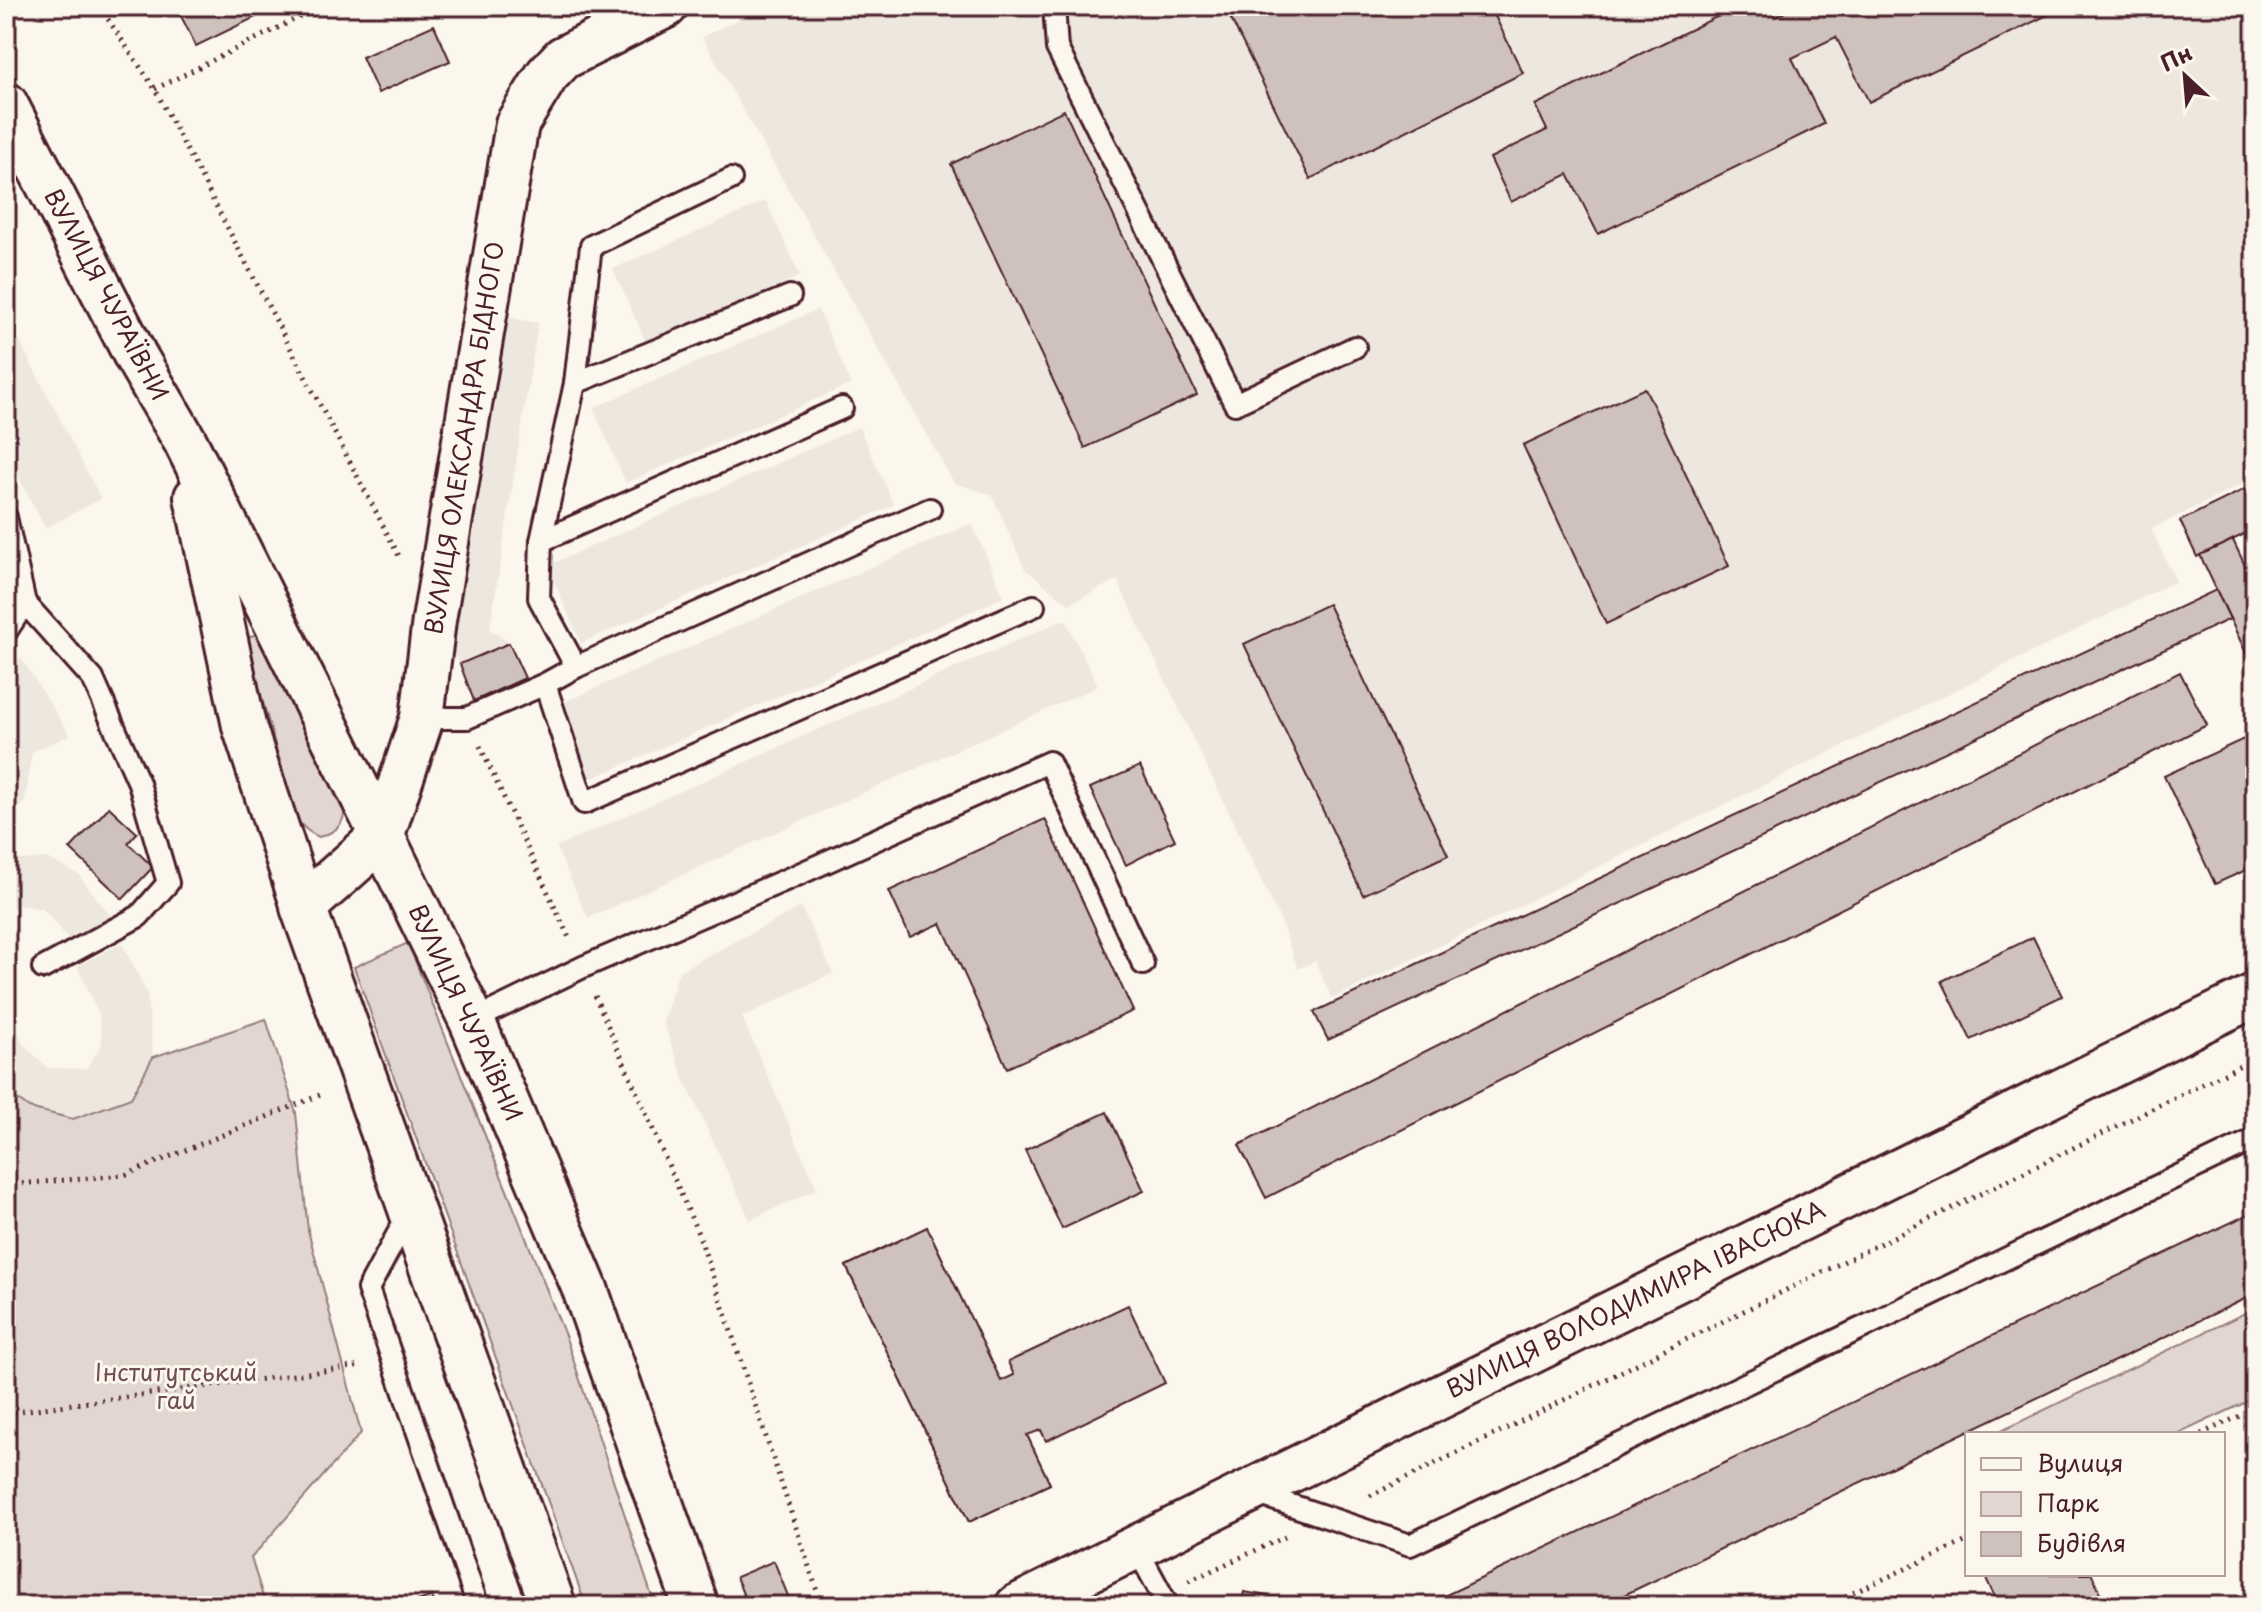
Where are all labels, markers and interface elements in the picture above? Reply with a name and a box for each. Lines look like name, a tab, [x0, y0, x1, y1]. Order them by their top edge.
text: Пн	[2154, 35, 2197, 78]
north arrow	[2145, 36, 2225, 116]
street label: ВУЛИЦЯ ЧУРАЇВНИ	[37, 182, 179, 407]
street label: ВУЛИЦЯ ОЛЕКСАНДРА БІДНОГО	[414, 239, 512, 637]
street label: ВУЛИЦЯ ЧУРАЇВНИ	[401, 898, 533, 1127]
street label: ВУЛИЦЯ ВОЛОДИМИРА ІВАСЮКА	[1439, 1190, 1831, 1406]
park label: Інститутський гай	[95, 1353, 257, 1417]
legend	[1965, 1432, 2225, 1576]
text: Вулиця	[2037, 1444, 2123, 1480]
text: Парк	[2037, 1484, 2100, 1520]
text: Будівля	[2037, 1524, 2126, 1560]

